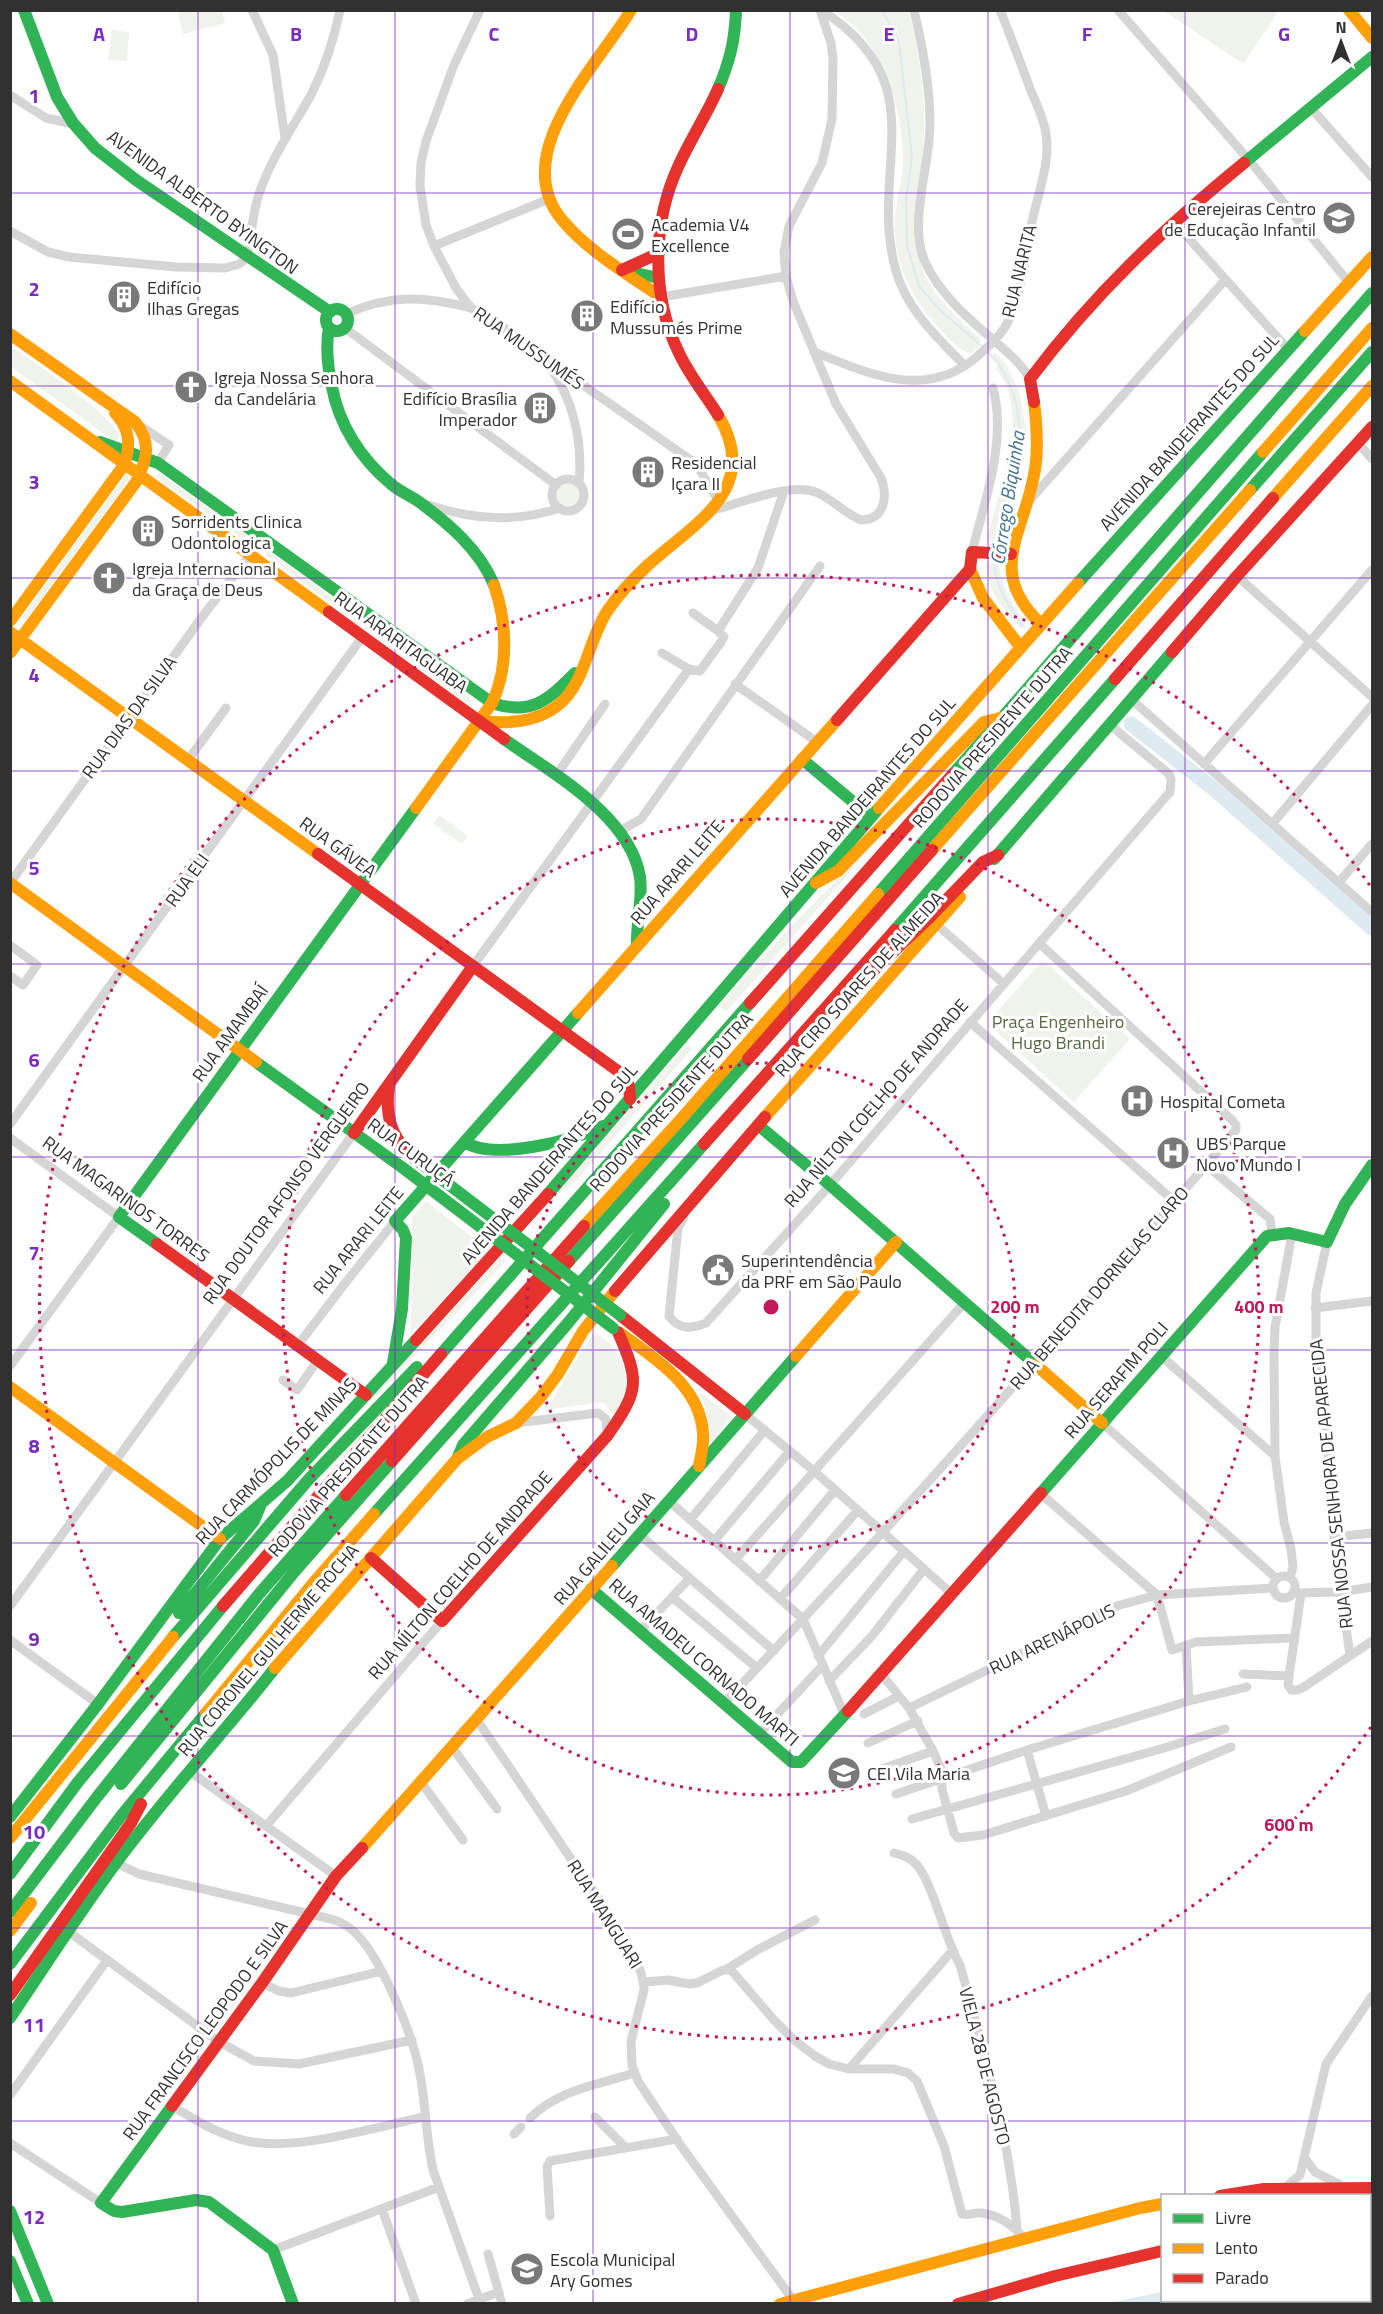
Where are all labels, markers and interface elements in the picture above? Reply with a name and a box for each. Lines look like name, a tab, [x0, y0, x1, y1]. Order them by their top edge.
north arrow	[1311, 12, 1371, 72]
text: N	[1335, 15, 1347, 39]
text: A	[93, 18, 105, 49]
text: B	[290, 18, 302, 49]
text: C	[489, 18, 500, 49]
text: D	[686, 18, 698, 49]
text: E	[883, 18, 895, 49]
text: F	[1082, 18, 1093, 49]
text: G	[1278, 18, 1290, 49]
text: 1	[28, 80, 40, 111]
street label: AVENIDA ALBERTO BYINGTON	[102, 123, 304, 281]
place label: Cerejeiras Centro de Educação Infantil	[1164, 195, 1316, 243]
school or university icon: Cerejeiras Centro de Educação Infantil	[1321, 200, 1357, 236]
place label: Academia V4 Excellence	[651, 211, 750, 259]
sports icon: Academia V4 Excellence	[610, 216, 646, 252]
street label: RUA NARITA	[994, 221, 1044, 320]
text: 2	[28, 273, 40, 304]
place label: Edifício Ilhas Gregas	[147, 274, 239, 322]
building icon: Edifício Ilhas Gregas	[106, 279, 142, 315]
place label: Edifício Mussumés Prime	[610, 293, 742, 341]
building icon: Edifício Mussumés Prime	[569, 298, 605, 334]
street label: RUA MUSSUMÉS	[468, 300, 590, 396]
street label: AVENIDA BANDEIRANTES DO SUL	[1093, 327, 1285, 537]
place label: Igreja Nossa Senhora da Candelária	[214, 364, 374, 412]
church icon: Igreja Nossa Senhora da Candelária	[173, 369, 209, 405]
place label: Edifício Brasília Imperador	[403, 385, 517, 433]
building icon: Edifício Brasília Imperador	[522, 390, 558, 426]
water label: Córrego Biquinha	[981, 428, 1033, 567]
place label: Residencial Içara II	[671, 449, 757, 497]
building icon: Residencial Içara II	[630, 454, 666, 490]
text: 3	[28, 466, 40, 497]
place label: Sorridents Clinica Odontologica	[171, 508, 302, 556]
building icon: Sorridents Clinica Odontologica	[130, 513, 166, 549]
place label: Igreja Internacional da Graça de Deus	[132, 555, 276, 603]
church icon: Igreja Internacional da Graça de Deus	[91, 560, 127, 596]
street label: RUA ARARITAGUABA	[329, 584, 474, 700]
street label: RODOVIA PRESIDENTE DUTRA	[905, 640, 1079, 834]
street label: RUA DIAS DA SILVA	[75, 650, 183, 784]
text: 4	[28, 659, 40, 690]
street label: AVENIDA BANDEIRANTES DO SUL	[772, 691, 962, 903]
street label: RUA GÁVEA	[294, 810, 382, 884]
street label: RUA ARARI LEITE	[624, 813, 730, 931]
street label: RUA ELI	[158, 848, 216, 912]
text: 5	[28, 852, 40, 883]
street label: RUA CIRO SOARES DE ALMEIDA	[768, 885, 950, 1083]
street label: RUA AMAMBAÍ	[185, 978, 275, 1087]
street label: RUA NÍLTON COELHO DE ANDRADE	[778, 993, 975, 1213]
street label: RODOVIA PRESIDENTE DUTRA	[583, 1006, 759, 1198]
park label: Praça Engenheiro Hugo Brandi	[992, 1008, 1124, 1056]
text: 6	[28, 1044, 40, 1075]
street label: AVENIDA BANDEIRANTES DO SUL	[454, 1058, 644, 1270]
street label: RUA DOUTOR AFONSO VERGUEIRO	[196, 1076, 376, 1310]
hospital icon: Hospital Cometa	[1119, 1083, 1155, 1119]
place label: Hospital Cometa	[1160, 1088, 1285, 1115]
street label: RUA CURUÇÁ	[362, 1111, 460, 1193]
street label: RUA MAGARINOS TORRES	[37, 1129, 215, 1269]
place label: UBS Parque Novo Mundo I	[1196, 1130, 1301, 1178]
hospital icon: UBS Parque Novo Mundo I	[1155, 1135, 1191, 1171]
street label: RUA ARARI LEITE	[306, 1180, 410, 1300]
street label: RUA BENEDITA DORNELAS CLARO	[1003, 1180, 1195, 1396]
text: 7	[28, 1237, 40, 1268]
place label: Superintendência da PRF em São Paulo	[741, 1247, 902, 1295]
public building icon: Superintendência da PRF em São Paulo	[700, 1252, 736, 1288]
text: 200 m	[990, 1293, 1040, 1320]
text: 400 m	[1234, 1293, 1284, 1320]
centre of rings	[761, 1297, 781, 1317]
street label: RUA SERAFIM POLI	[1058, 1316, 1174, 1444]
street label: RUA NOSSA SENHORA DE APARECIDA	[1302, 1338, 1360, 1630]
street label: RODOVIA PRESIDENTE DUTRA	[261, 1369, 435, 1563]
street label: RUA CARMÓPOLIS DE MINAS	[189, 1371, 363, 1551]
text: 8	[28, 1430, 40, 1461]
street label: RUA NÍLTON COELHO DE ANDRADE	[362, 1465, 559, 1685]
street label: RUA GALILEU GAIA	[547, 1485, 661, 1611]
street label: RUA CORONEL GUILHERME ROCHA	[171, 1538, 365, 1762]
street label: RUA AMADEU CORNADO MARTI	[603, 1572, 805, 1752]
street label: RUA ARENÁPOLIS	[984, 1597, 1120, 1681]
text: 9	[28, 1623, 40, 1654]
school or university icon: CEI Vila Maria	[826, 1755, 862, 1791]
place label: CEI Vila Maria	[867, 1760, 970, 1787]
text: 600 m	[1264, 1811, 1314, 1838]
text: 10	[23, 1816, 45, 1847]
street label: RUA MANGUARI	[561, 1854, 649, 1974]
street label: RUA FRANCISCO LEOPODO E SILVA	[116, 1914, 294, 2146]
street label: VIELA 28 DE AGOSTO	[952, 1984, 1018, 2148]
text: 11	[23, 2009, 45, 2040]
legend	[1161, 2194, 1371, 2302]
text: 12	[23, 2201, 45, 2232]
text: Livre	[1215, 2204, 1251, 2231]
text: Lento	[1215, 2234, 1258, 2261]
place label: Escola Municipal Ary Gomes	[550, 2246, 675, 2294]
school or university icon: Escola Municipal Ary Gomes	[509, 2251, 545, 2287]
text: Parado	[1215, 2264, 1269, 2291]

